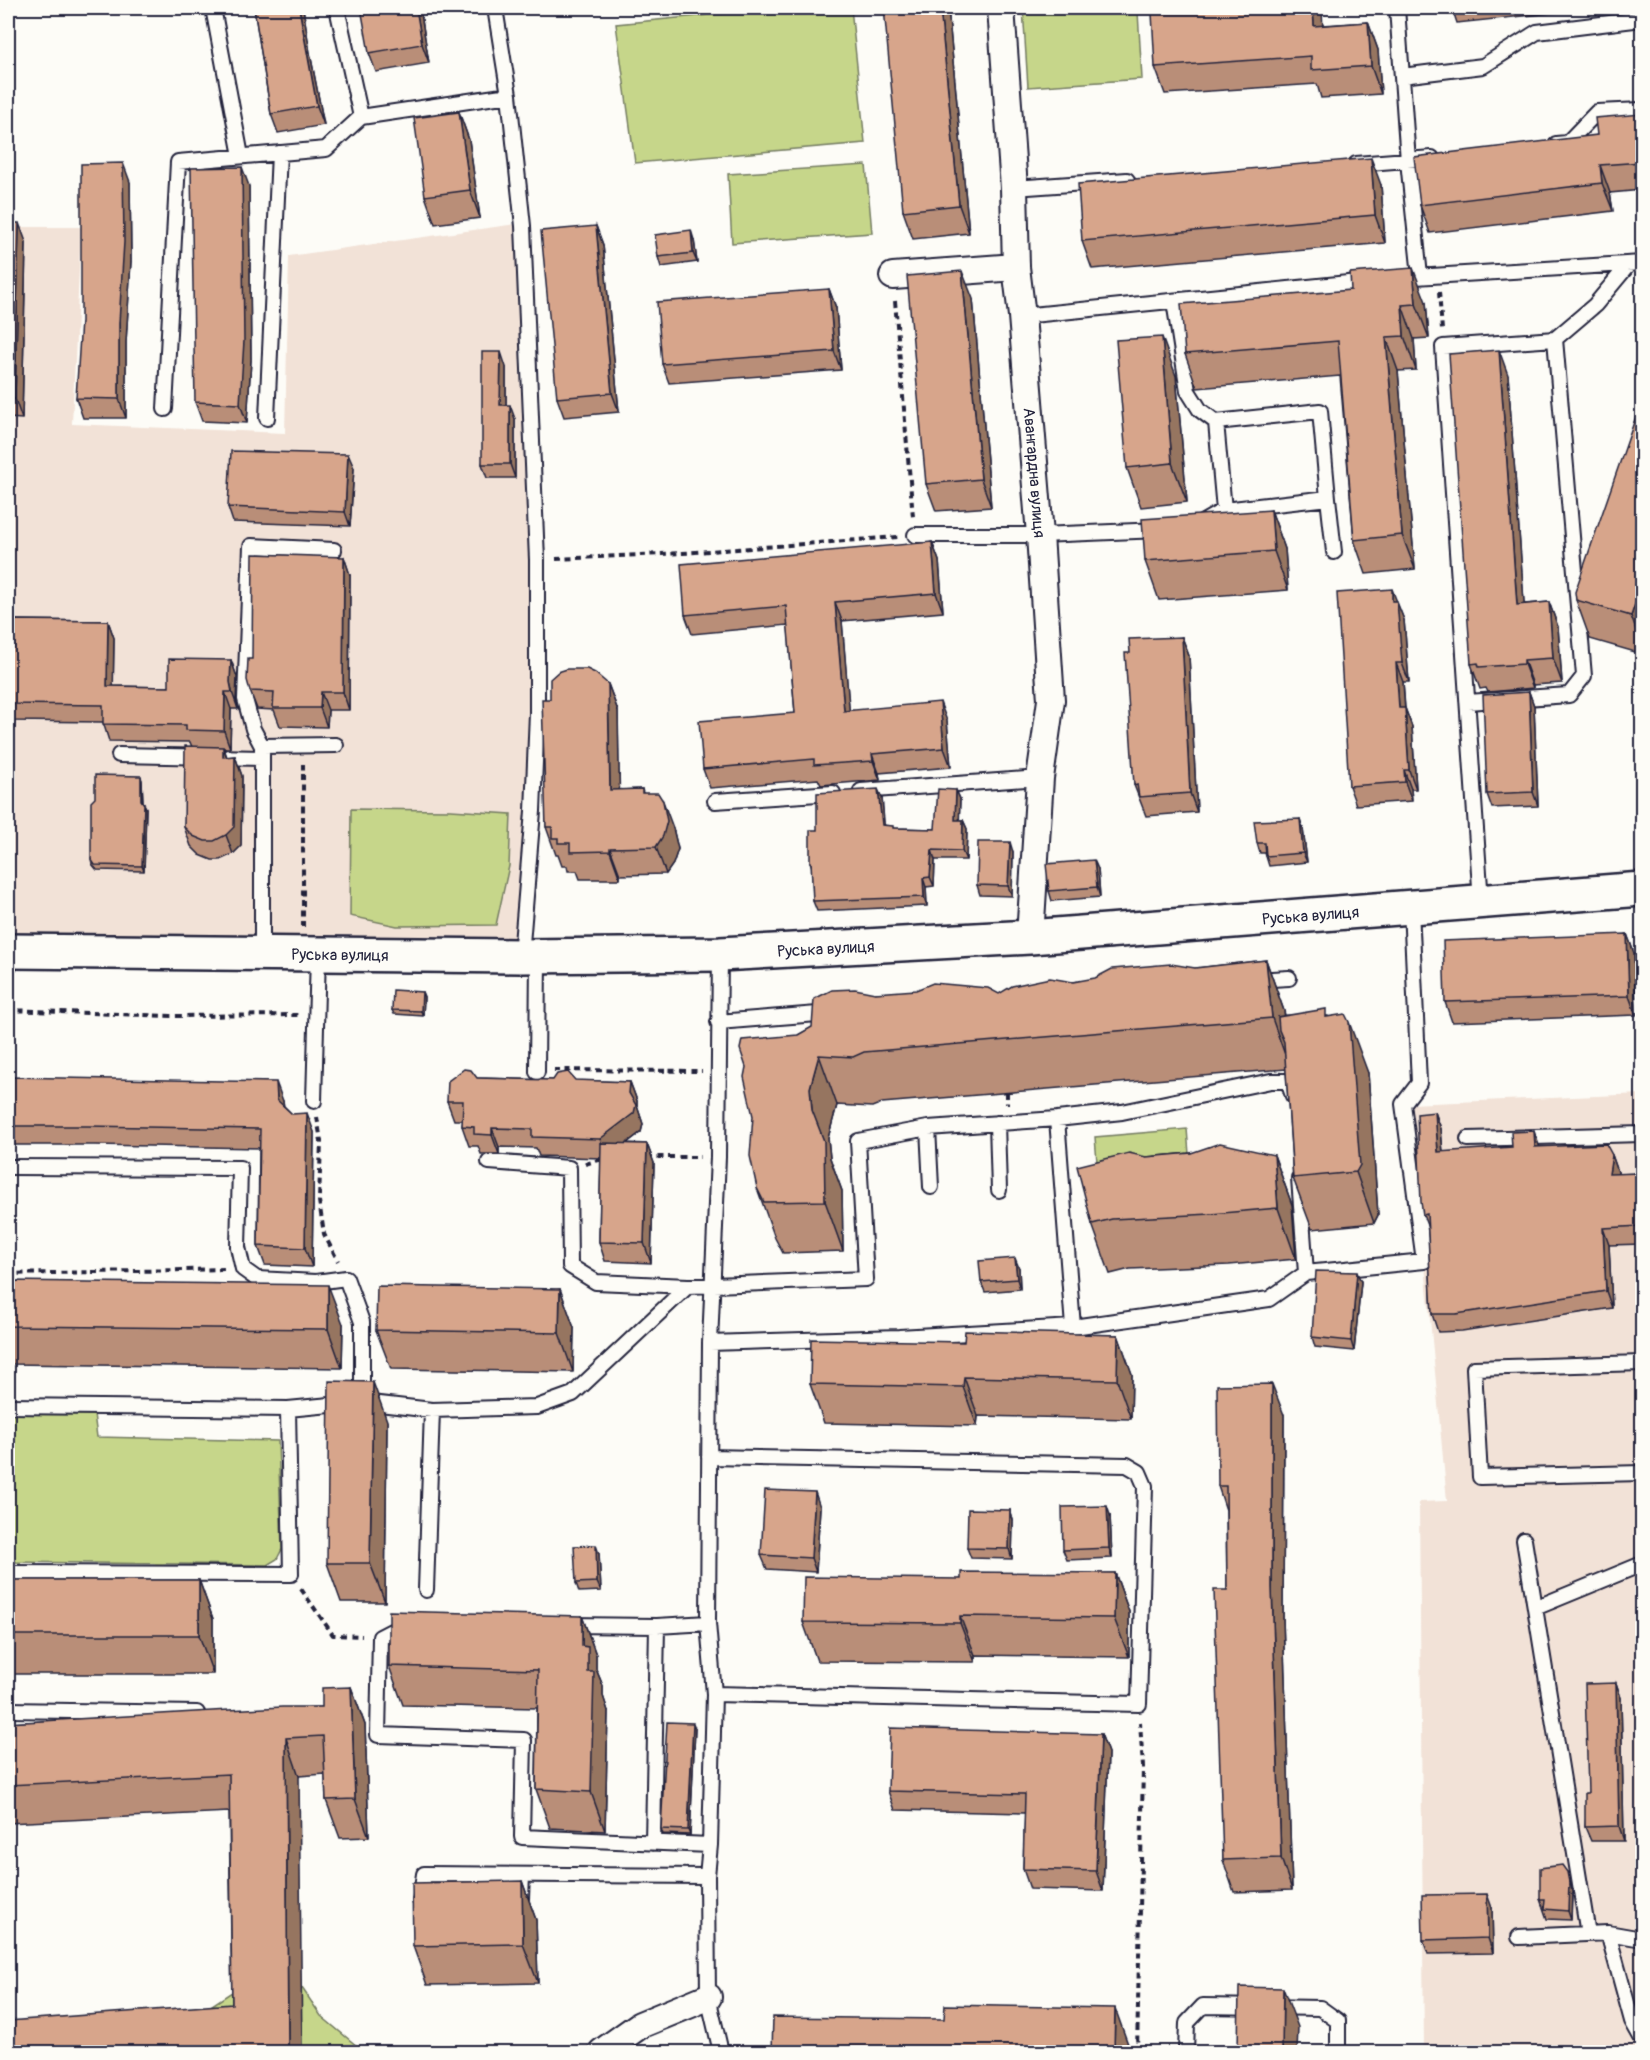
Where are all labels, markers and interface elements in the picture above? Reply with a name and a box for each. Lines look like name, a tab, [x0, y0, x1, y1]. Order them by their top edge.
street label: Авангардна вулиця	[1019, 407, 1049, 539]
street label: Руська вулиця	[1261, 902, 1360, 930]
street label: Руська вулиця	[777, 937, 875, 962]
street label: Руська вулиця	[291, 945, 389, 966]

